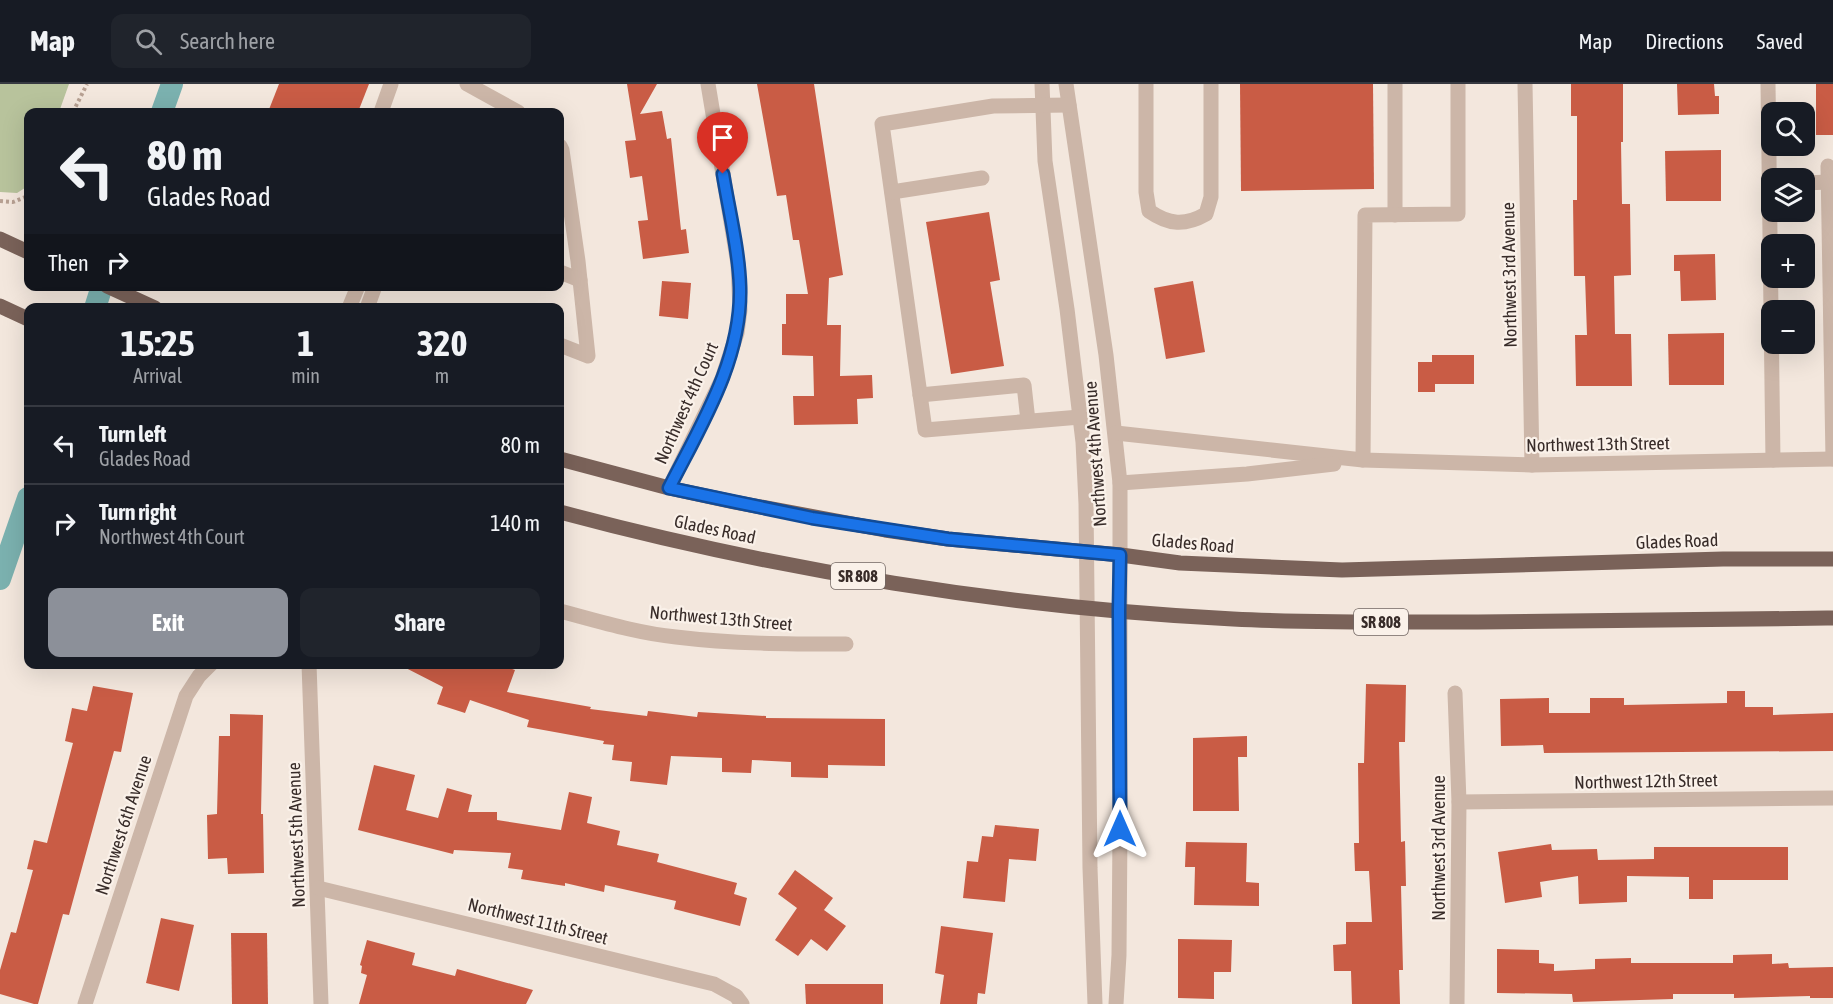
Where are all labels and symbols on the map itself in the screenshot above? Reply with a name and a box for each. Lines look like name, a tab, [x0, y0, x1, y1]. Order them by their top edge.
pin	[697, 112, 748, 174]
street label: Northwest 3rd Avenue	[1497, 202, 1521, 348]
street label: Northwest 4th Court	[650, 339, 722, 467]
street label: Northwest 4th Avenue	[1079, 381, 1111, 527]
street label: Northwest 13th Street	[1526, 432, 1670, 456]
street label: Glades Road	[672, 510, 758, 548]
street label: Glades Road	[1151, 529, 1235, 557]
street label: Glades Road	[1635, 529, 1719, 553]
road number: SR 808	[831, 563, 885, 589]
street label: Northwest 13th Street	[649, 601, 793, 635]
road number: SR 808	[1354, 609, 1408, 635]
street label: Northwest 6th Avenue	[91, 753, 155, 897]
street label: Northwest 5th Avenue	[283, 762, 309, 908]
street label: Northwest 12th Street	[1574, 769, 1718, 793]
street label: Northwest 3rd Avenue	[1428, 775, 1449, 921]
position arrow	[1088, 797, 1152, 861]
street label: Northwest 11th Street	[466, 893, 610, 949]

